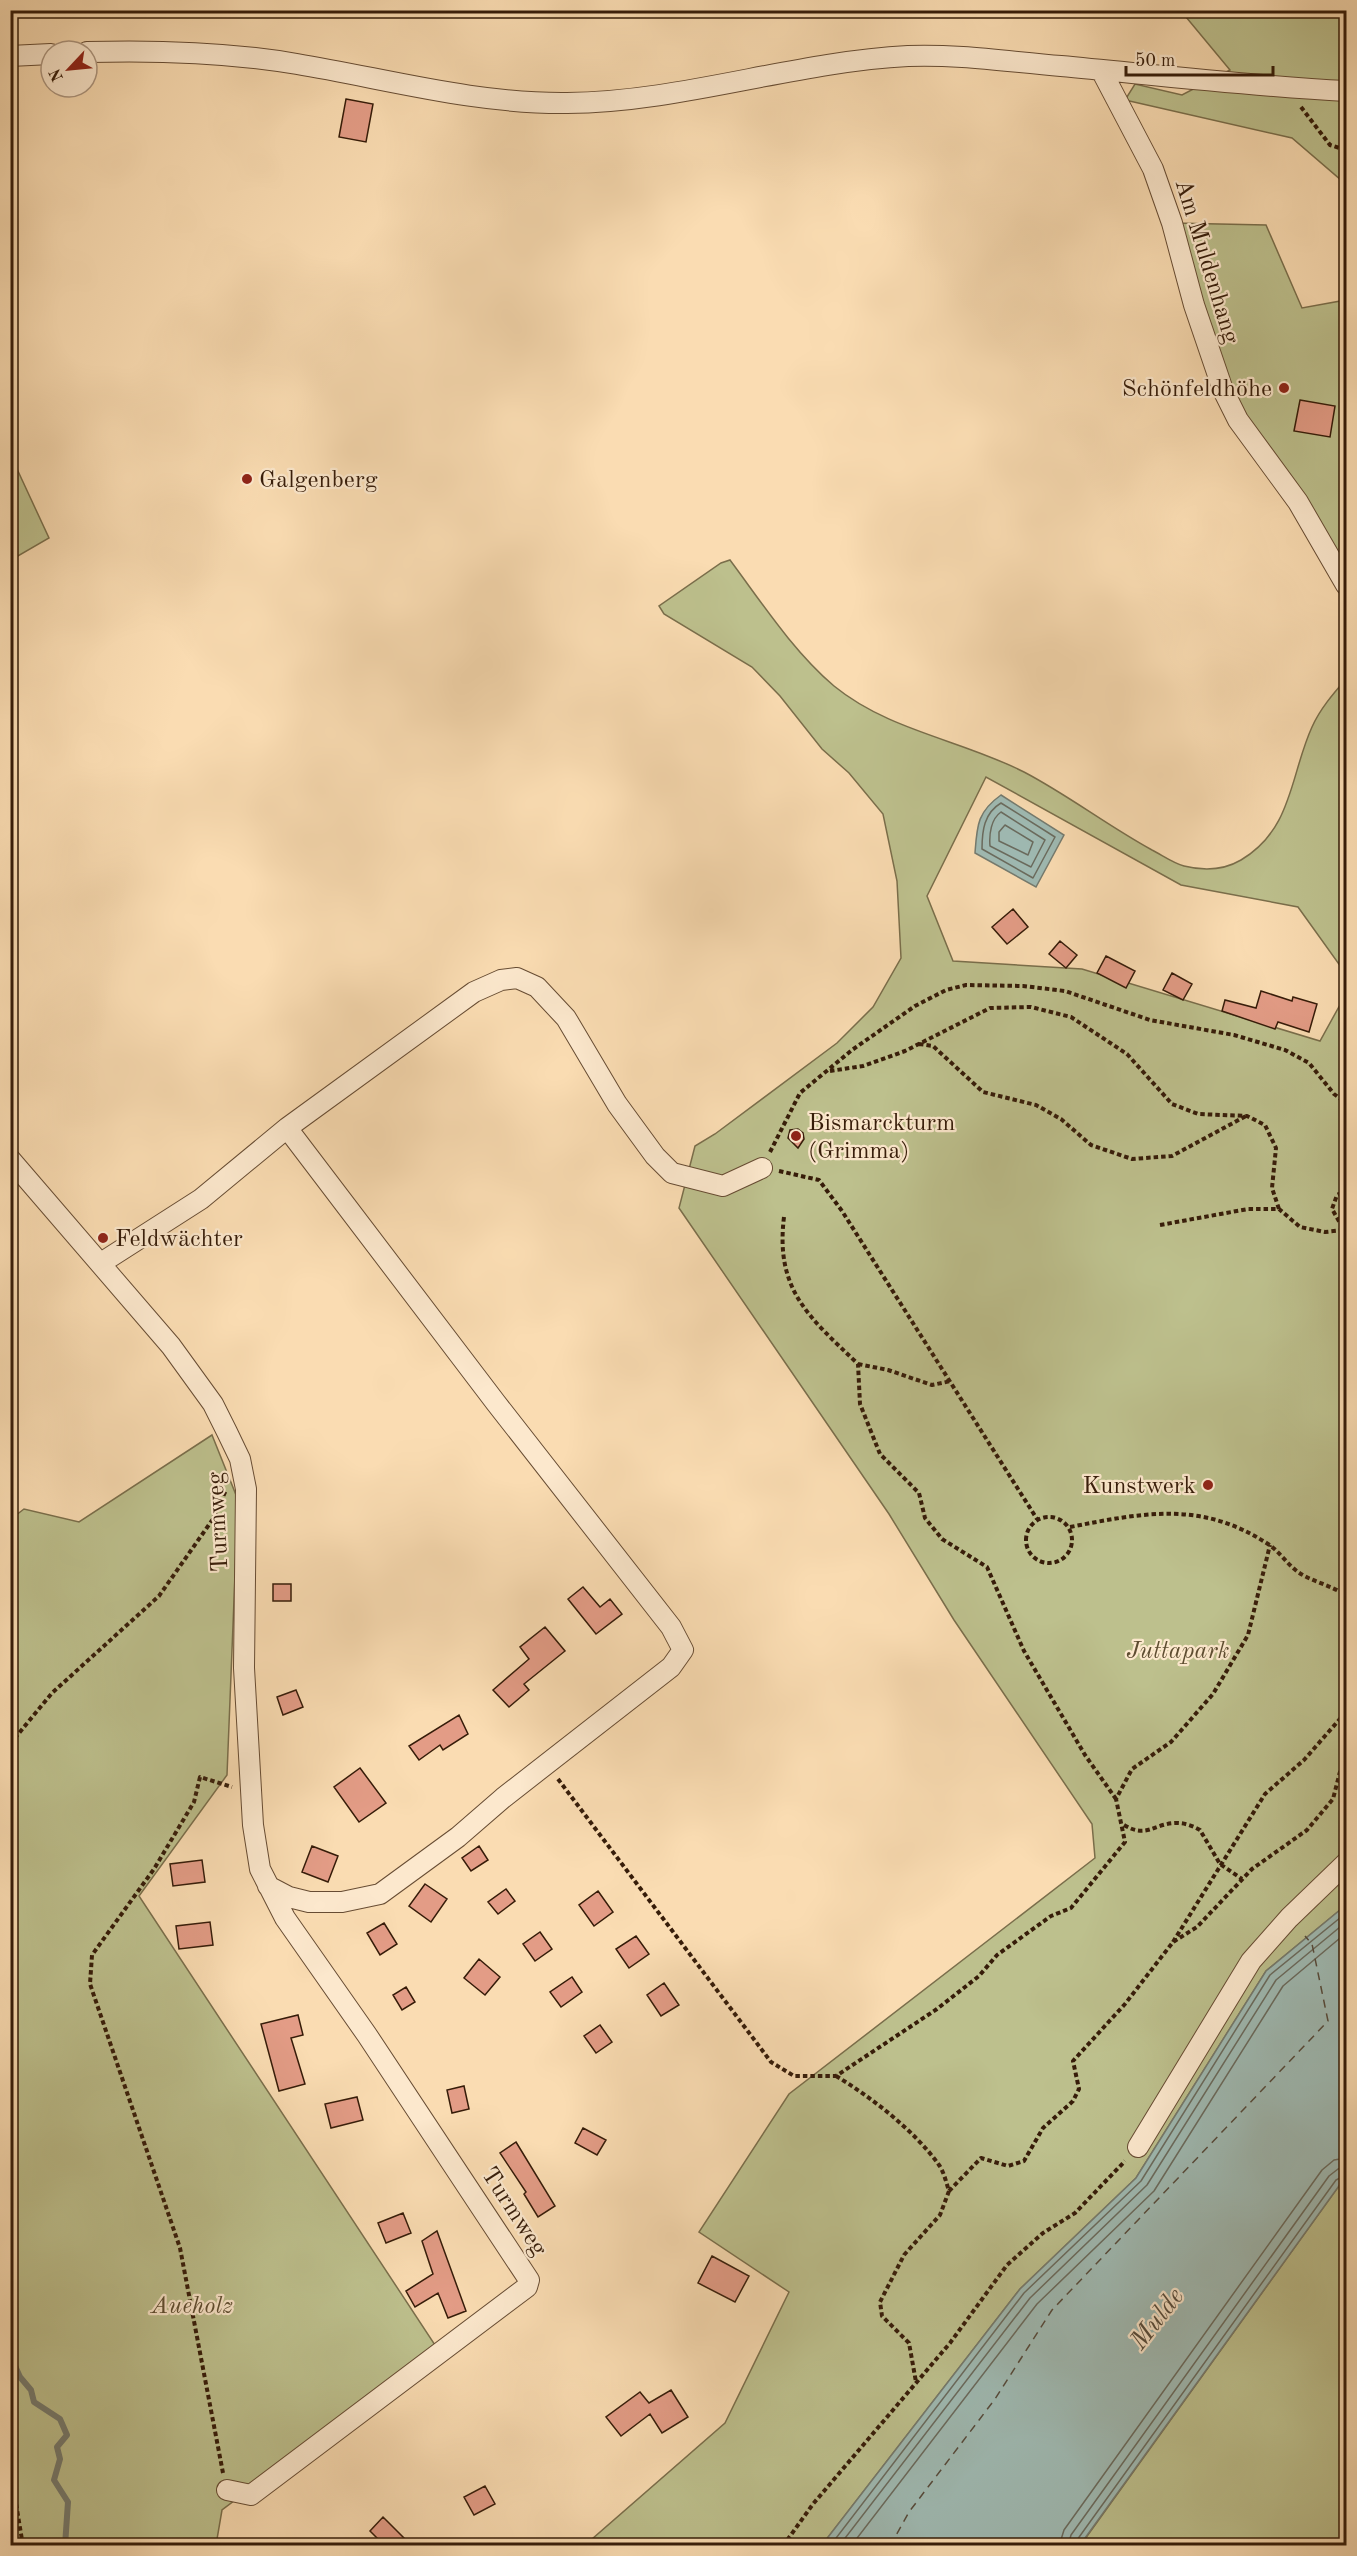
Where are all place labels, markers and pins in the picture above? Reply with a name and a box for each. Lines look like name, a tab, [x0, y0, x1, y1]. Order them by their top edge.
place label: Schönfeldhöhe	[1122, 378, 1272, 402]
marker: Schönfeldhöhe	[1277, 381, 1291, 395]
place label: Galgenberg	[259, 469, 378, 493]
marker: Galgenberg	[240, 472, 254, 486]
place label: Bismarckturm (Grimma)	[808, 1112, 955, 1164]
marker: Bismarckturm (Grimma)	[789, 1129, 803, 1143]
place label: Feldwächter	[115, 1228, 243, 1252]
marker: Feldwächter	[96, 1231, 110, 1245]
place label: Kunstwerk	[1082, 1475, 1196, 1499]
marker: Kunstwerk	[1201, 1478, 1215, 1492]

